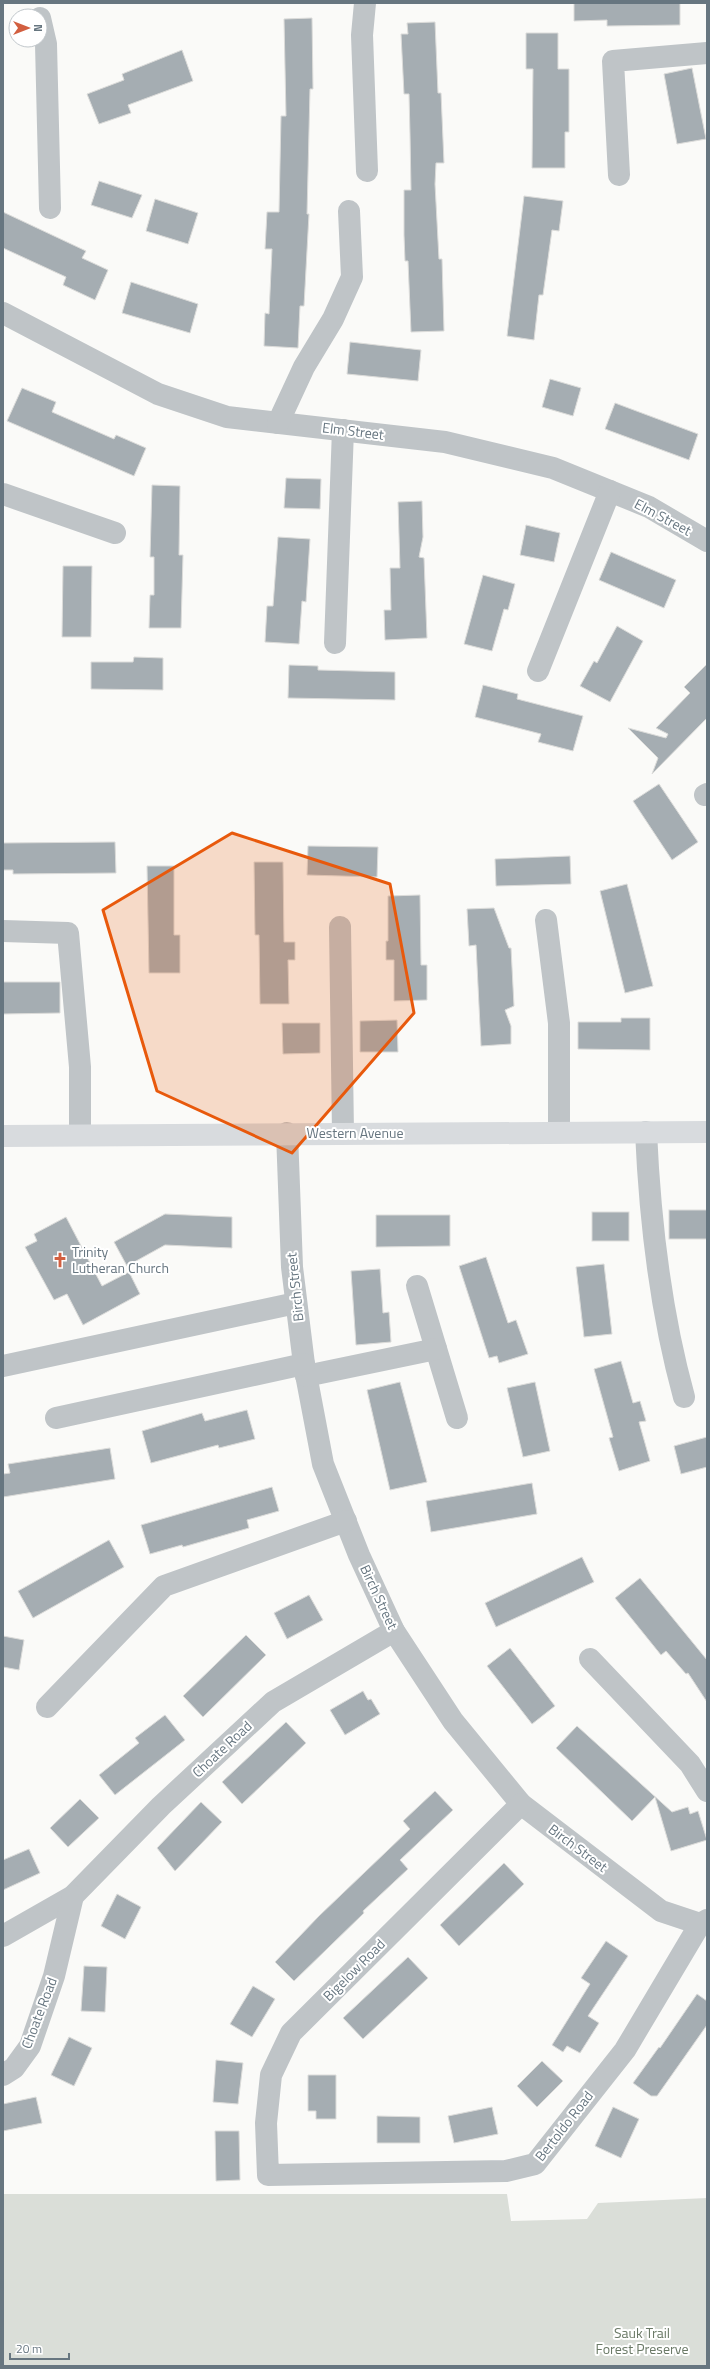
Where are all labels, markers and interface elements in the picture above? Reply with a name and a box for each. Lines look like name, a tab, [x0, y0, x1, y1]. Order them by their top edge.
north arrow	[8, 8, 48, 48]
text: N	[30, 24, 46, 32]
street label: Elm Street	[321, 416, 385, 445]
street label: Elm Street	[631, 493, 696, 540]
street label: Western Avenue	[307, 1122, 403, 1143]
place label: Trinity Lutheran Church	[72, 1241, 169, 1278]
church icon: Trinity Lutheran Church	[51, 1251, 69, 1269]
street label: Birch Street	[280, 1251, 309, 1323]
street label: Birch Street	[355, 1561, 404, 1633]
street label: Choate Road	[187, 1715, 256, 1782]
street label: Birch Street	[544, 1818, 612, 1877]
street label: Bigelow Road	[318, 1934, 390, 2006]
street label: Choate Road	[15, 1974, 62, 2052]
street label: Bertoldo Road	[529, 2086, 598, 2165]
park label: Sauk Trail Forest Preserve	[596, 2322, 688, 2359]
scale bar	[10, 2335, 69, 2361]
text: 20 m	[16, 2339, 42, 2358]

